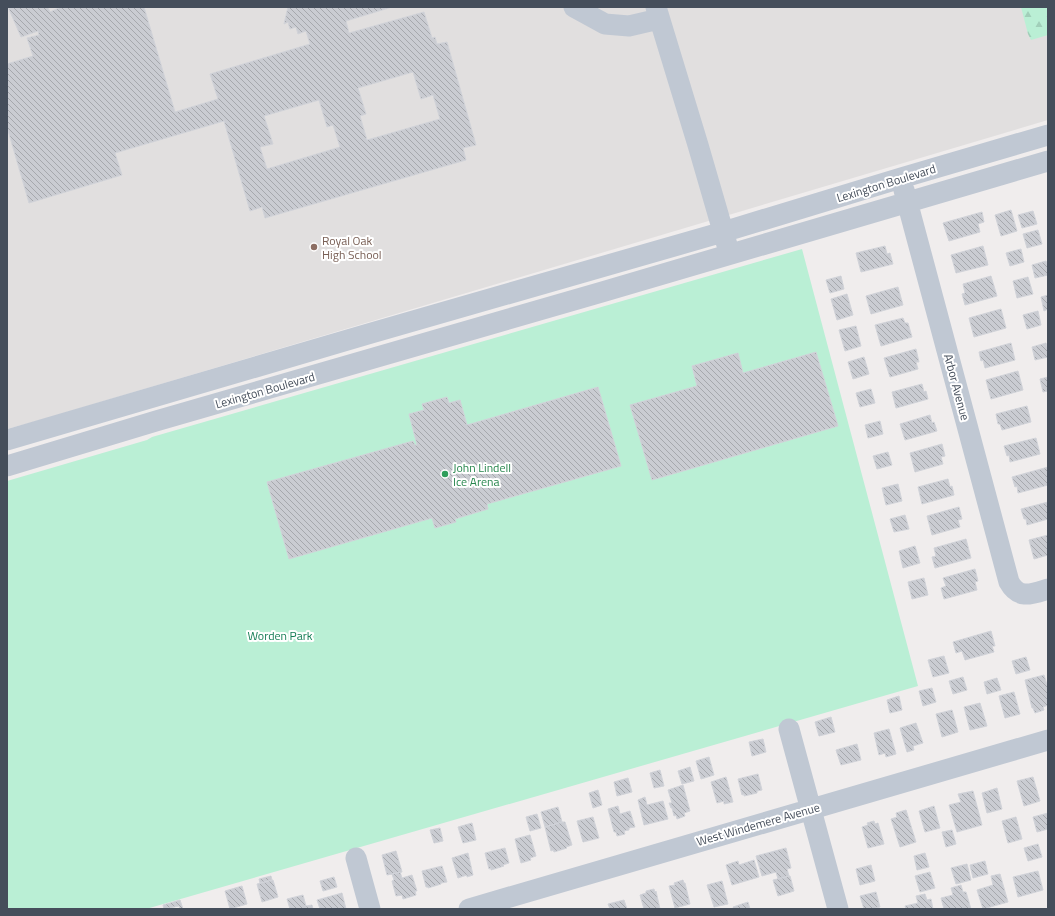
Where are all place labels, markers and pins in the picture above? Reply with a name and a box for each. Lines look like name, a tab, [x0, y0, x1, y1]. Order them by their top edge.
place label: Royal Oak High School	[322, 231, 382, 264]
marker: Royal Oak High School	[309, 242, 319, 252]
place label: John Lindell Ice Arena	[453, 458, 511, 491]
marker: John Lindell Ice Arena	[440, 469, 450, 479]

